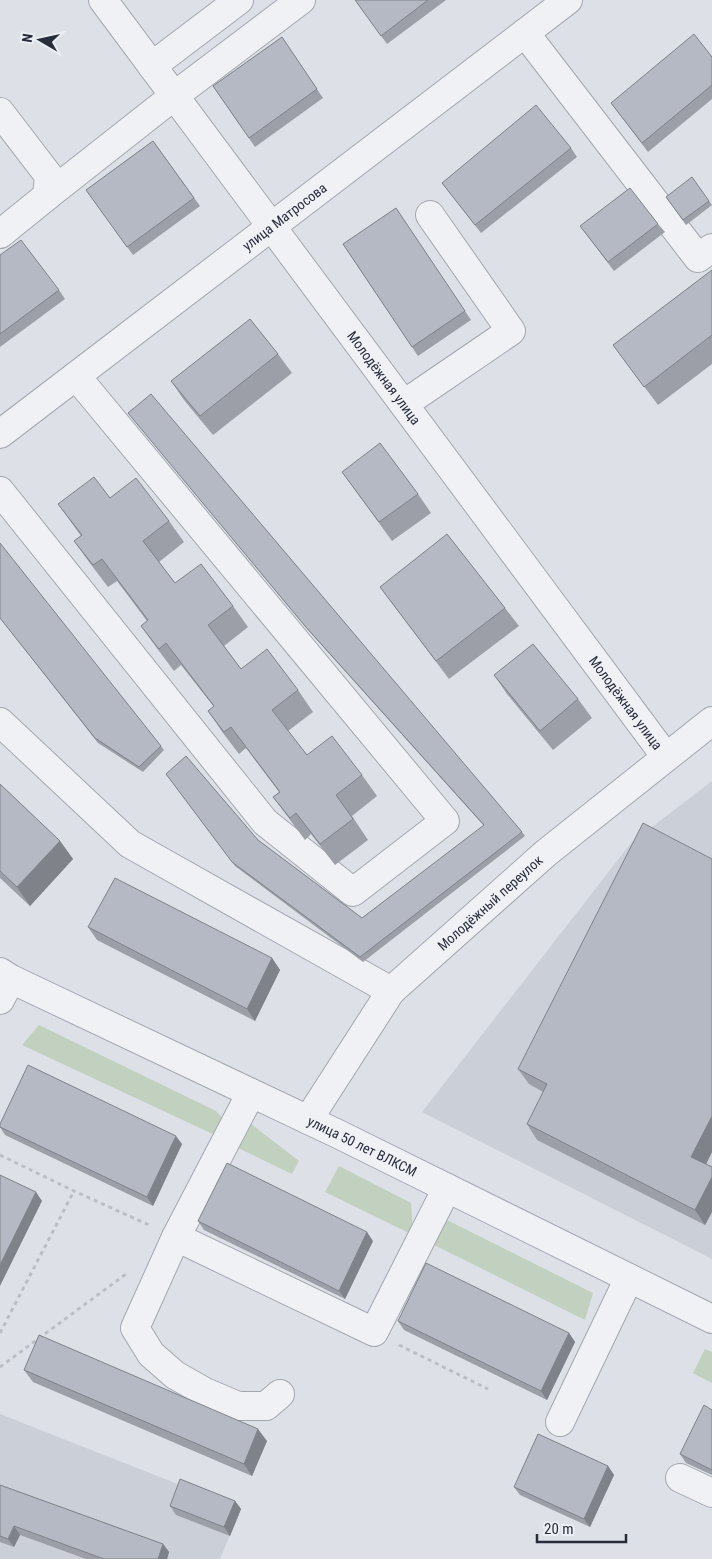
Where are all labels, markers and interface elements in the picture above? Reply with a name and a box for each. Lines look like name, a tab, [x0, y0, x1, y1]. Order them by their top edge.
north arrow	[15, 15, 65, 65]
text: N	[19, 32, 36, 43]
street label: улица Матросова	[239, 179, 330, 254]
street label: Молодёжная улица	[344, 328, 424, 428]
street label: Молодёжная улица	[586, 653, 666, 753]
street label: Молодёжный переулок	[434, 852, 546, 954]
street label: улица 50 лет ВЛКСМ	[305, 1113, 419, 1180]
scale bar	[537, 1512, 626, 1544]
text: 20 m	[544, 1520, 574, 1538]

